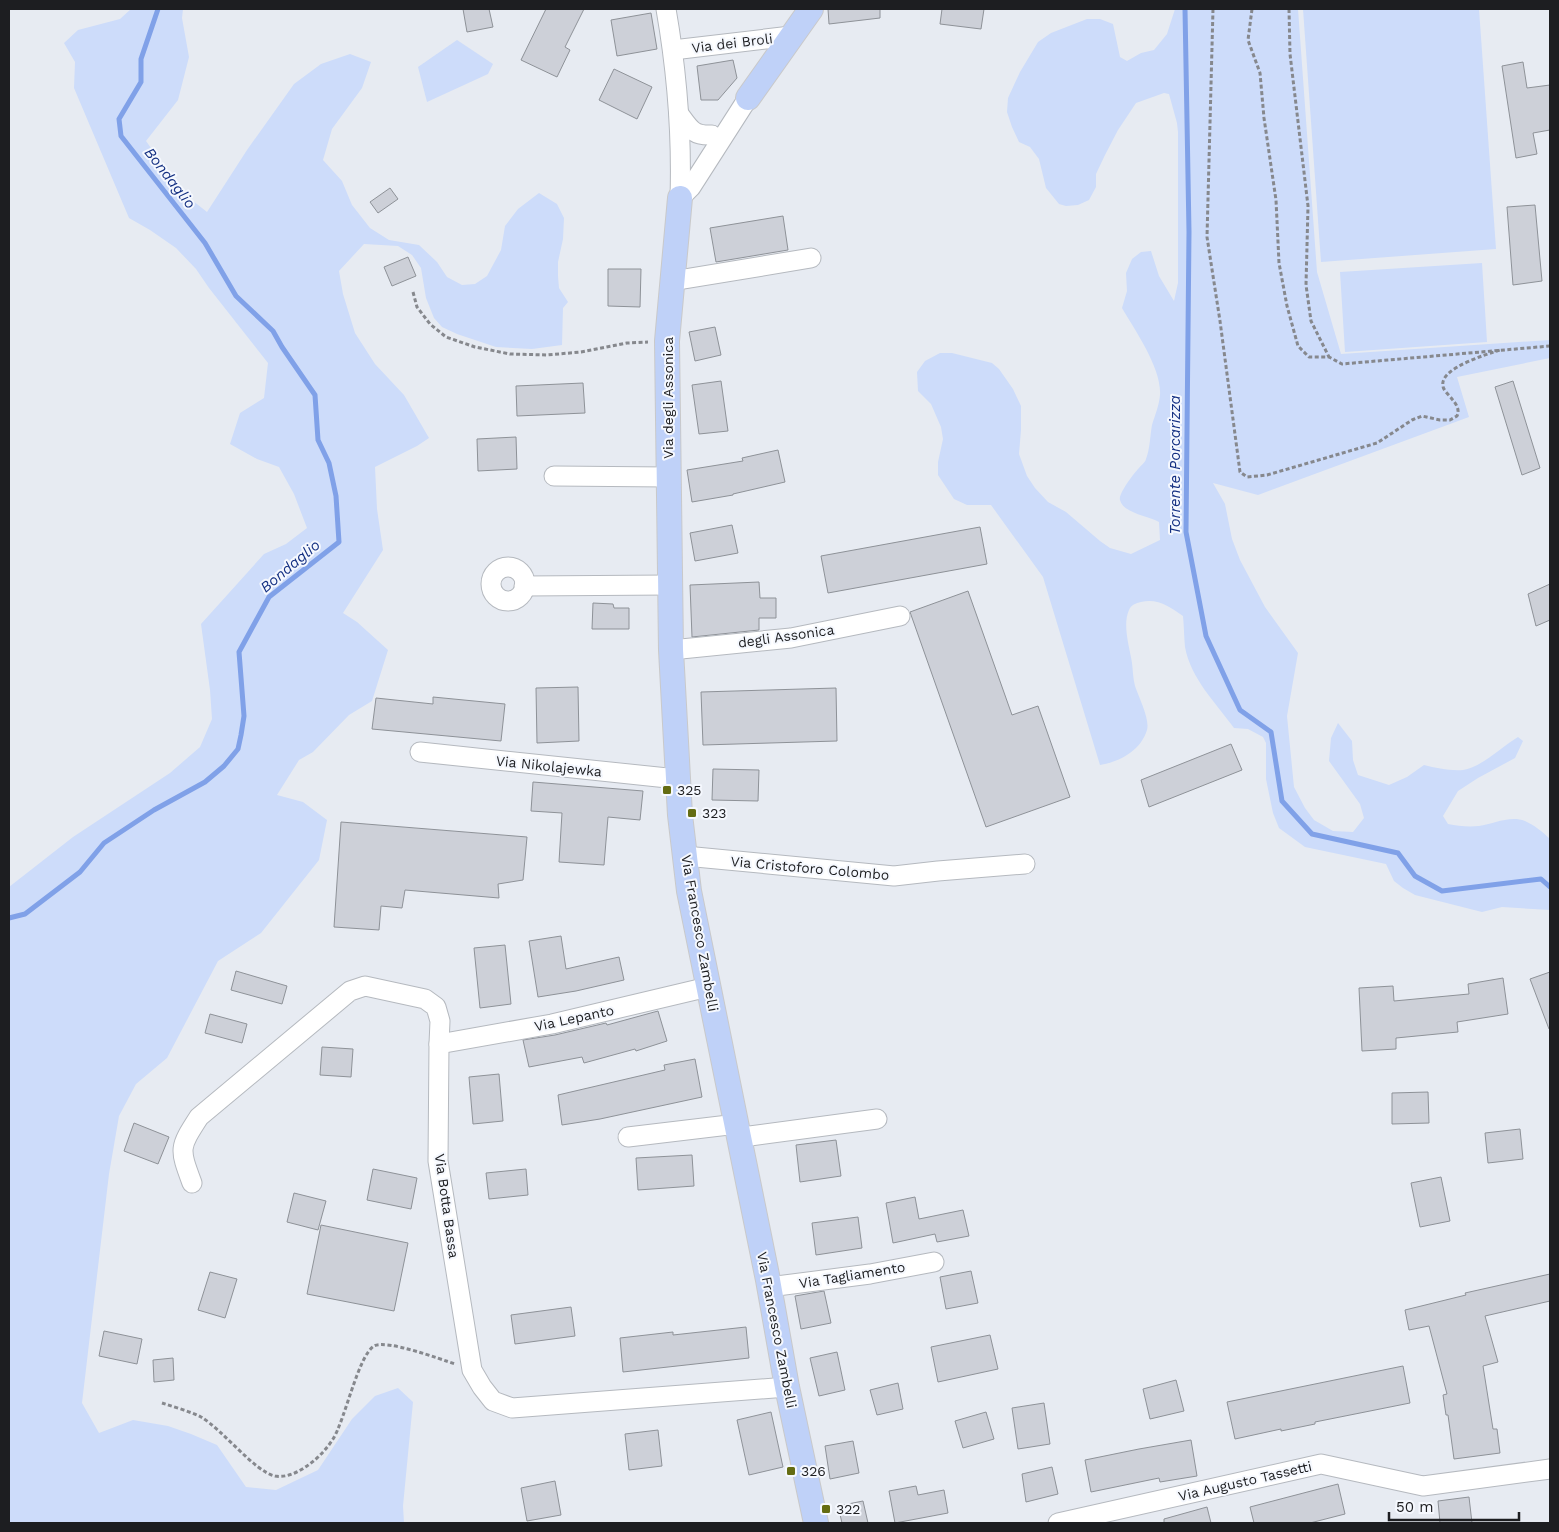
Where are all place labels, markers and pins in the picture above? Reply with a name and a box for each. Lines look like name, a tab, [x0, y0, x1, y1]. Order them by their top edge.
place label: 325	[677, 782, 701, 798]
marker: 325	[661, 784, 673, 796]
place label: 323	[702, 805, 727, 821]
marker: 323	[686, 807, 698, 819]
place label: 326	[801, 1463, 826, 1479]
marker: 326	[785, 1465, 797, 1477]
place label: 322	[836, 1501, 861, 1517]
marker: 322	[820, 1503, 832, 1515]

